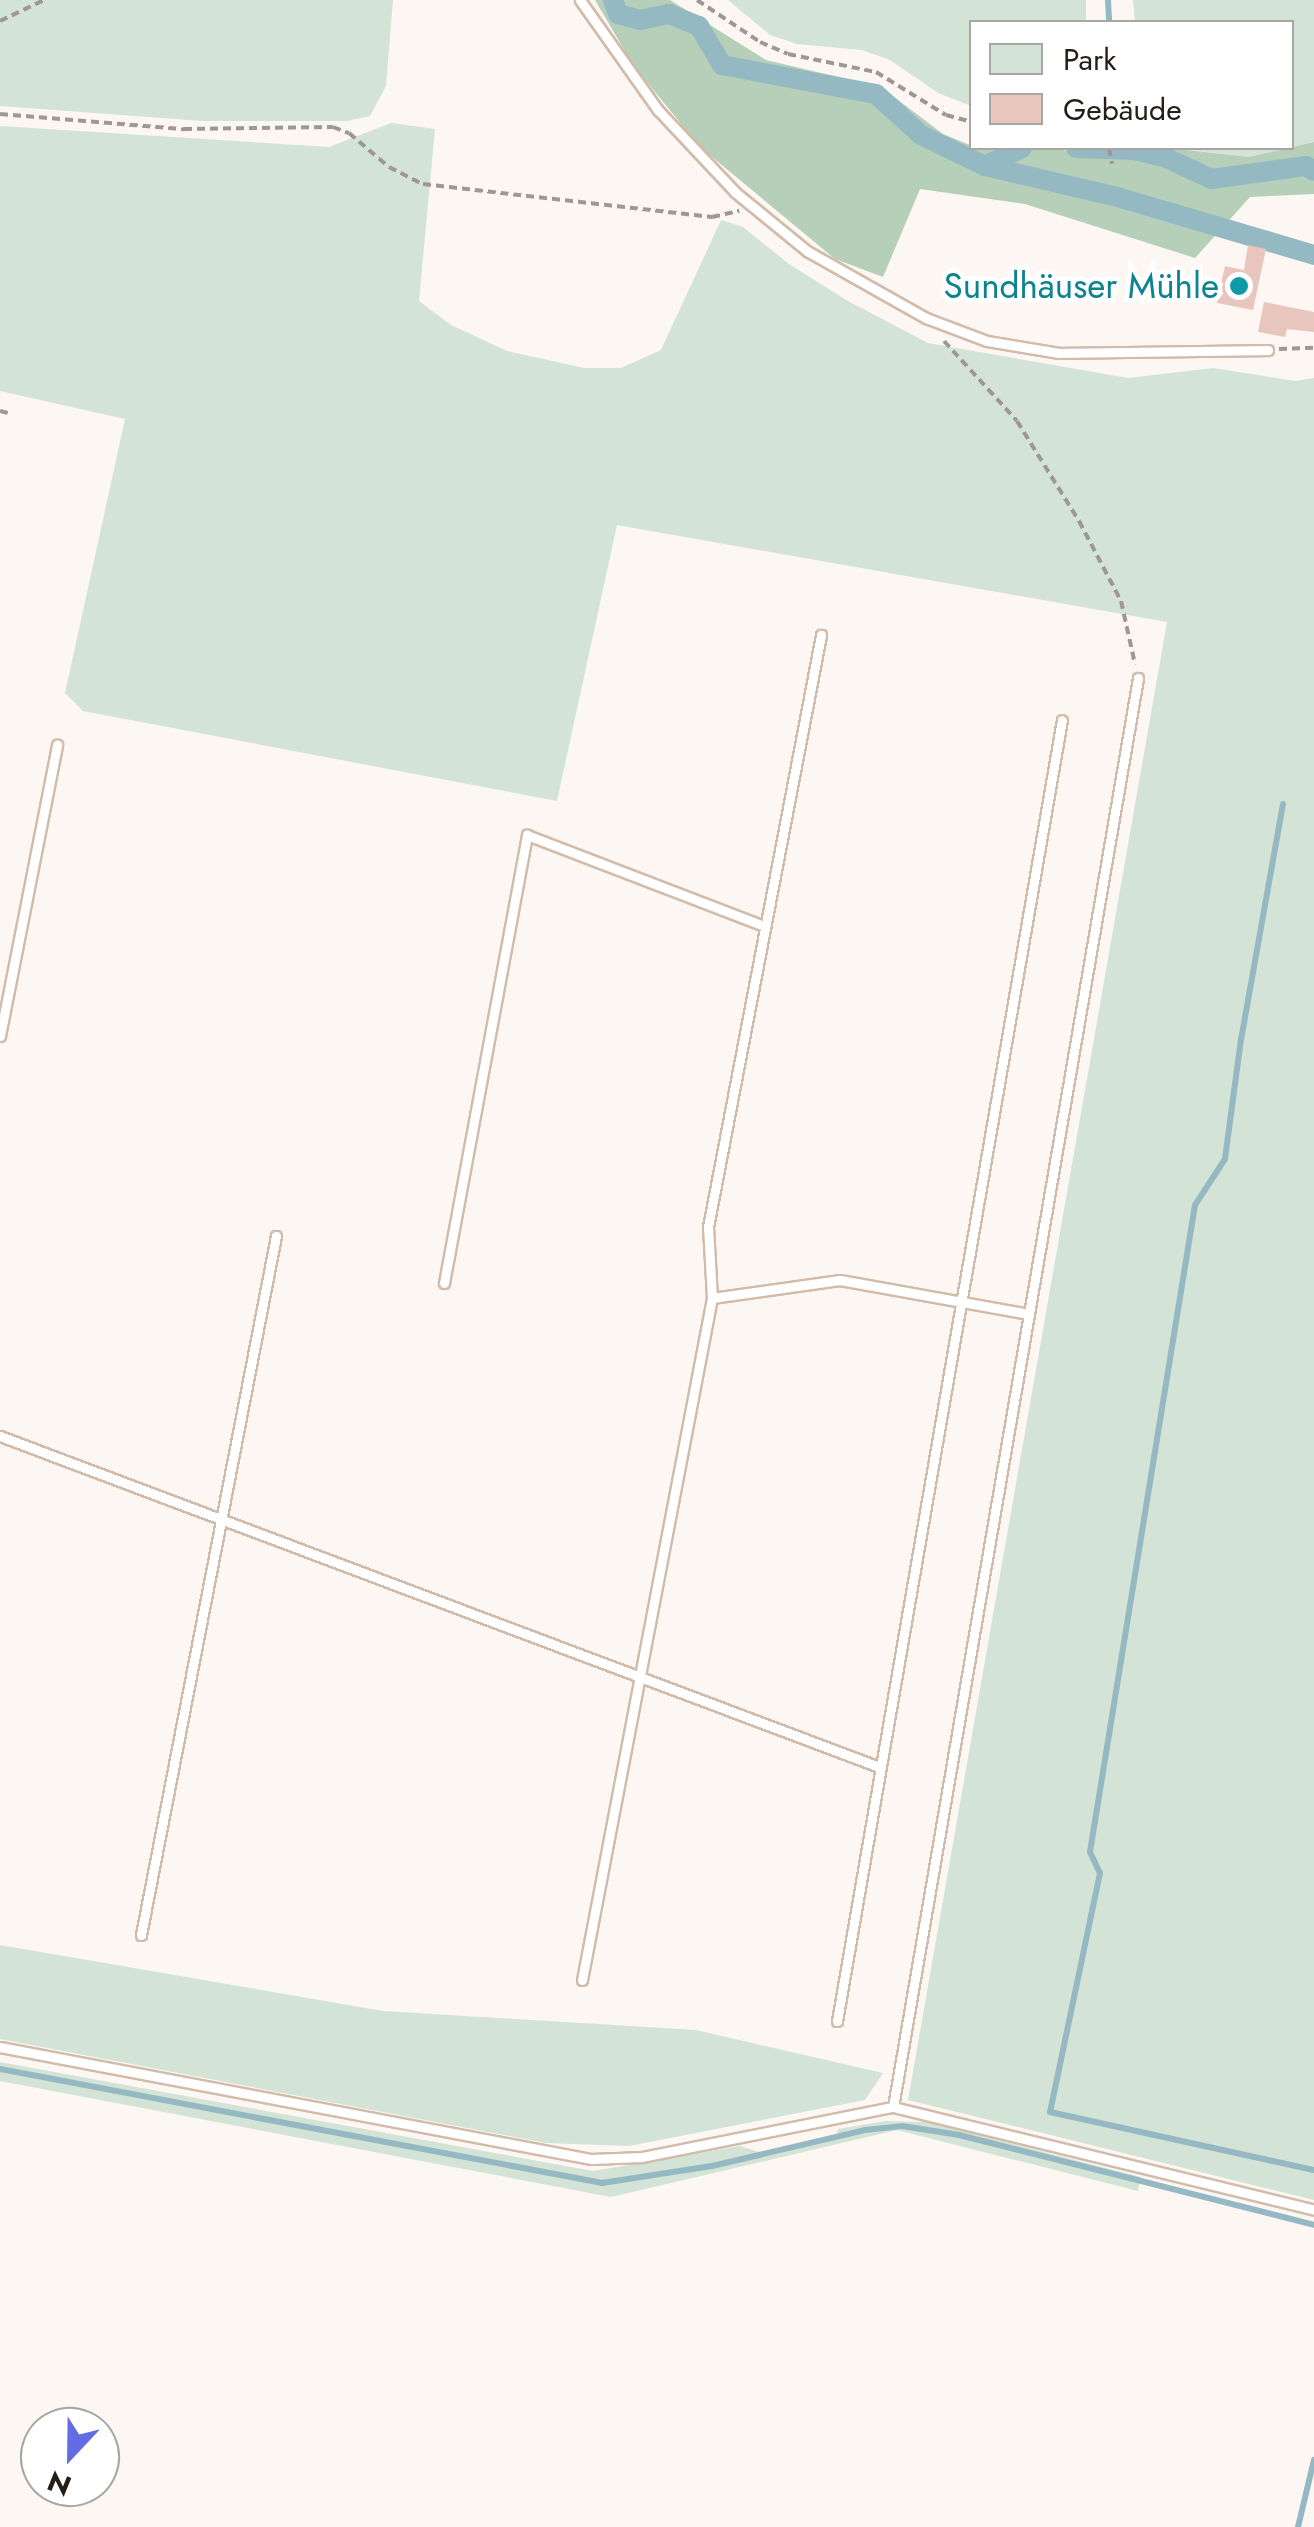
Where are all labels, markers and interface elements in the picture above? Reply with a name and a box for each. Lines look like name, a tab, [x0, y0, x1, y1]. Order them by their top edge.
legend	[969, 20, 1294, 150]
text: Park	[1063, 38, 1116, 81]
text: Gebäude	[1063, 88, 1182, 131]
place label: Sundhäuser Mühle	[944, 265, 1219, 307]
marker: Sundhäuser Mühle	[1228, 275, 1250, 297]
north arrow	[20, 2407, 120, 2507]
text: N	[41, 2460, 77, 2507]

